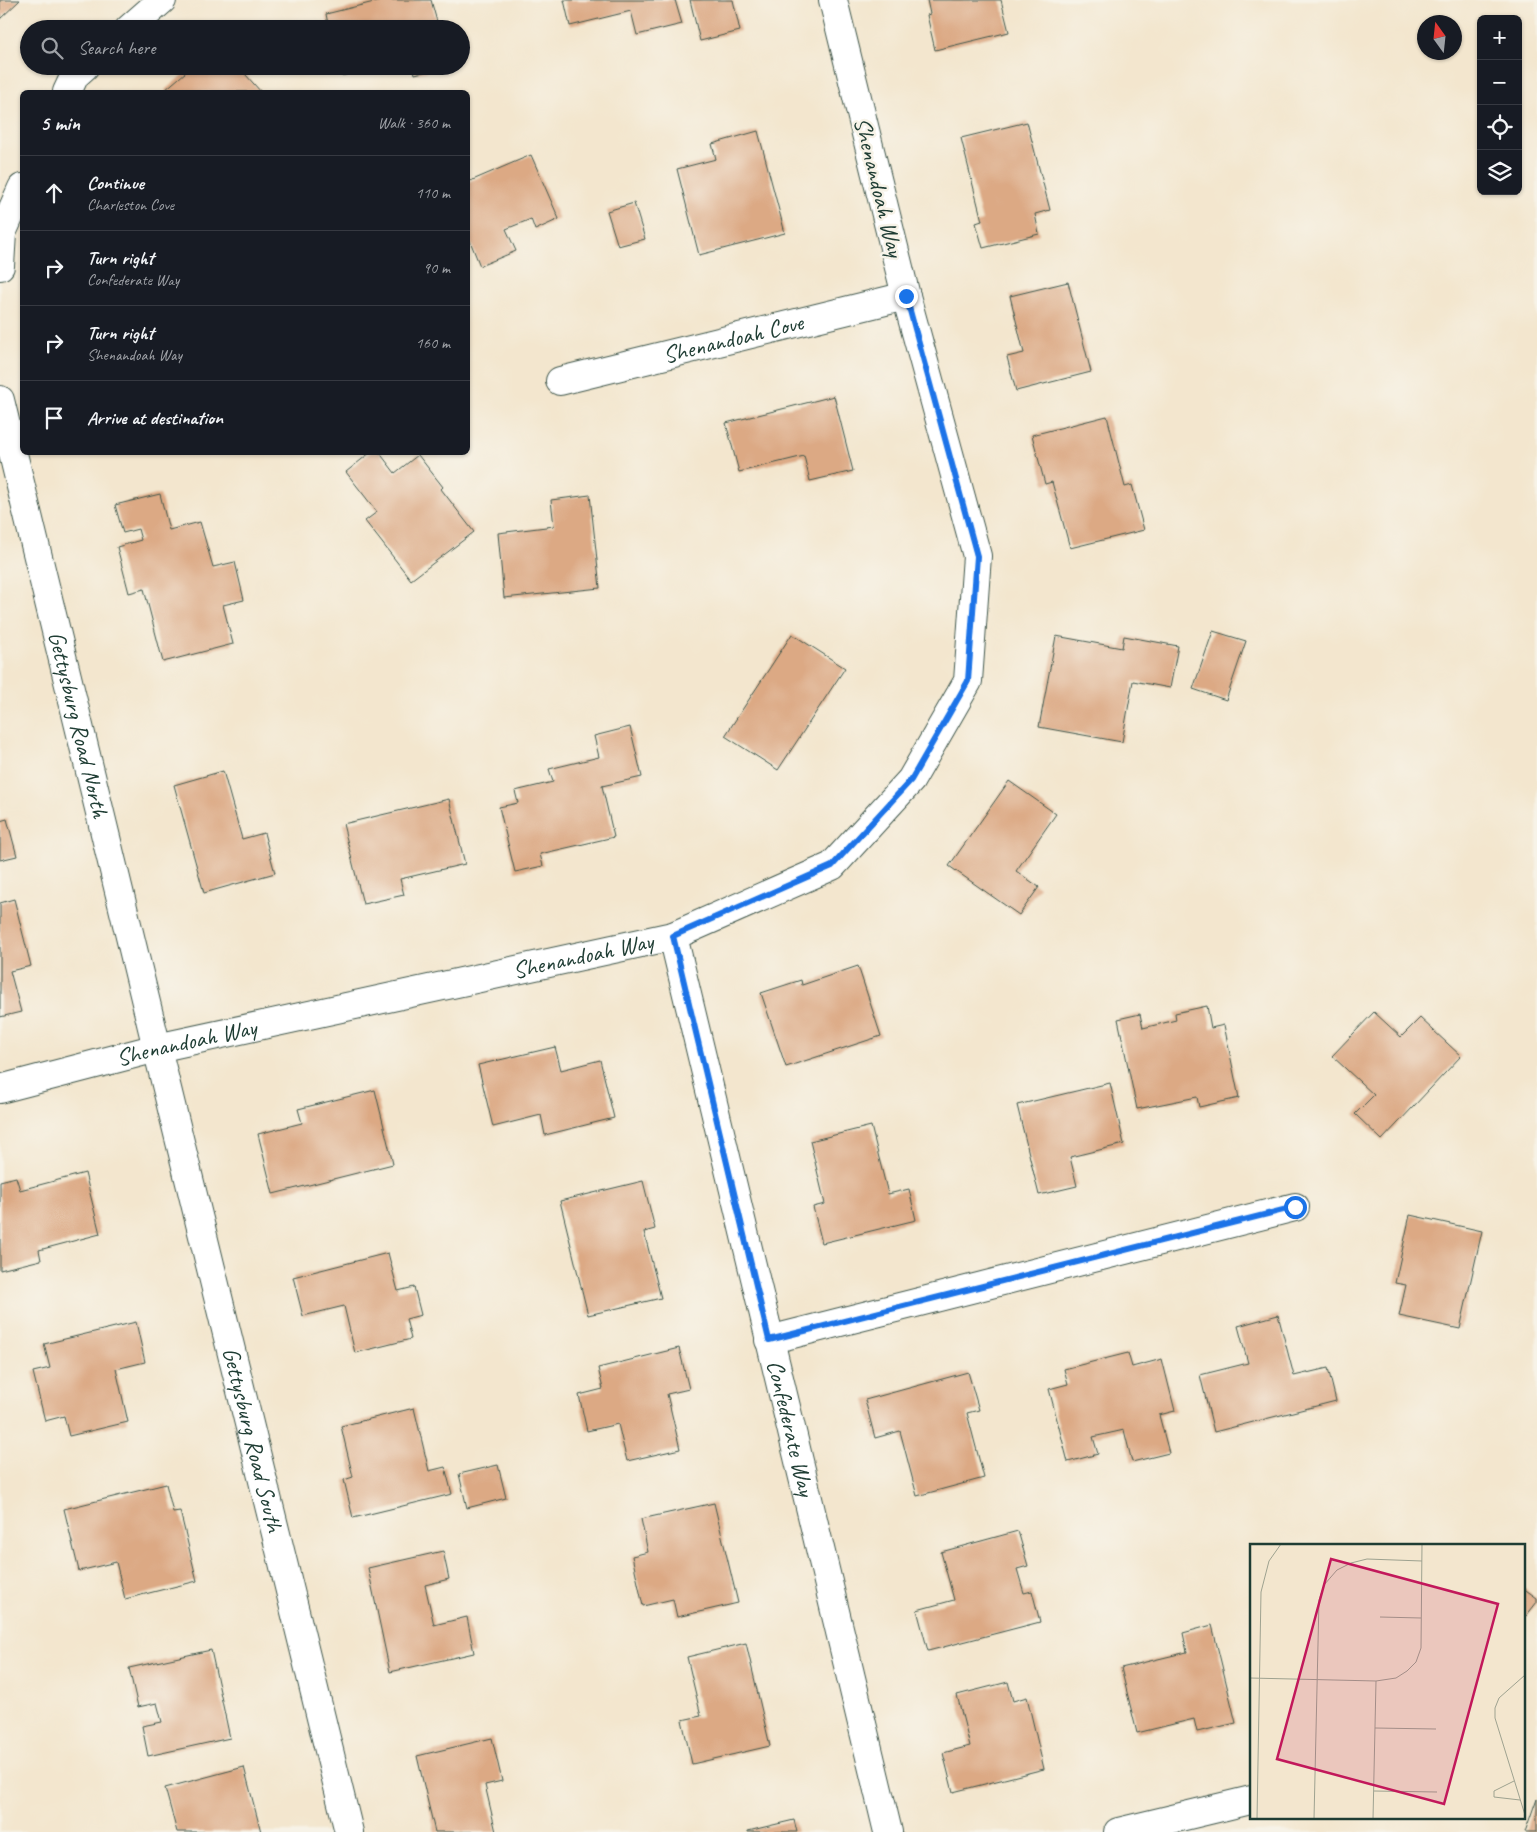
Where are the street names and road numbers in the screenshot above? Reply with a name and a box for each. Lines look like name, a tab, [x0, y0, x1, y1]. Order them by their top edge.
street label: Shenandoah Way	[847, 114, 911, 262]
street label: Shenandoah Cove	[660, 306, 808, 370]
street label: Gettysburg Road North	[42, 628, 116, 822]
street label: Shenandoah Way	[510, 925, 657, 985]
street label: Shenandoah Way	[113, 1012, 261, 1073]
street label: Gettysburg Road South	[216, 1344, 290, 1537]
street label: Confederate Way	[760, 1357, 822, 1501]

